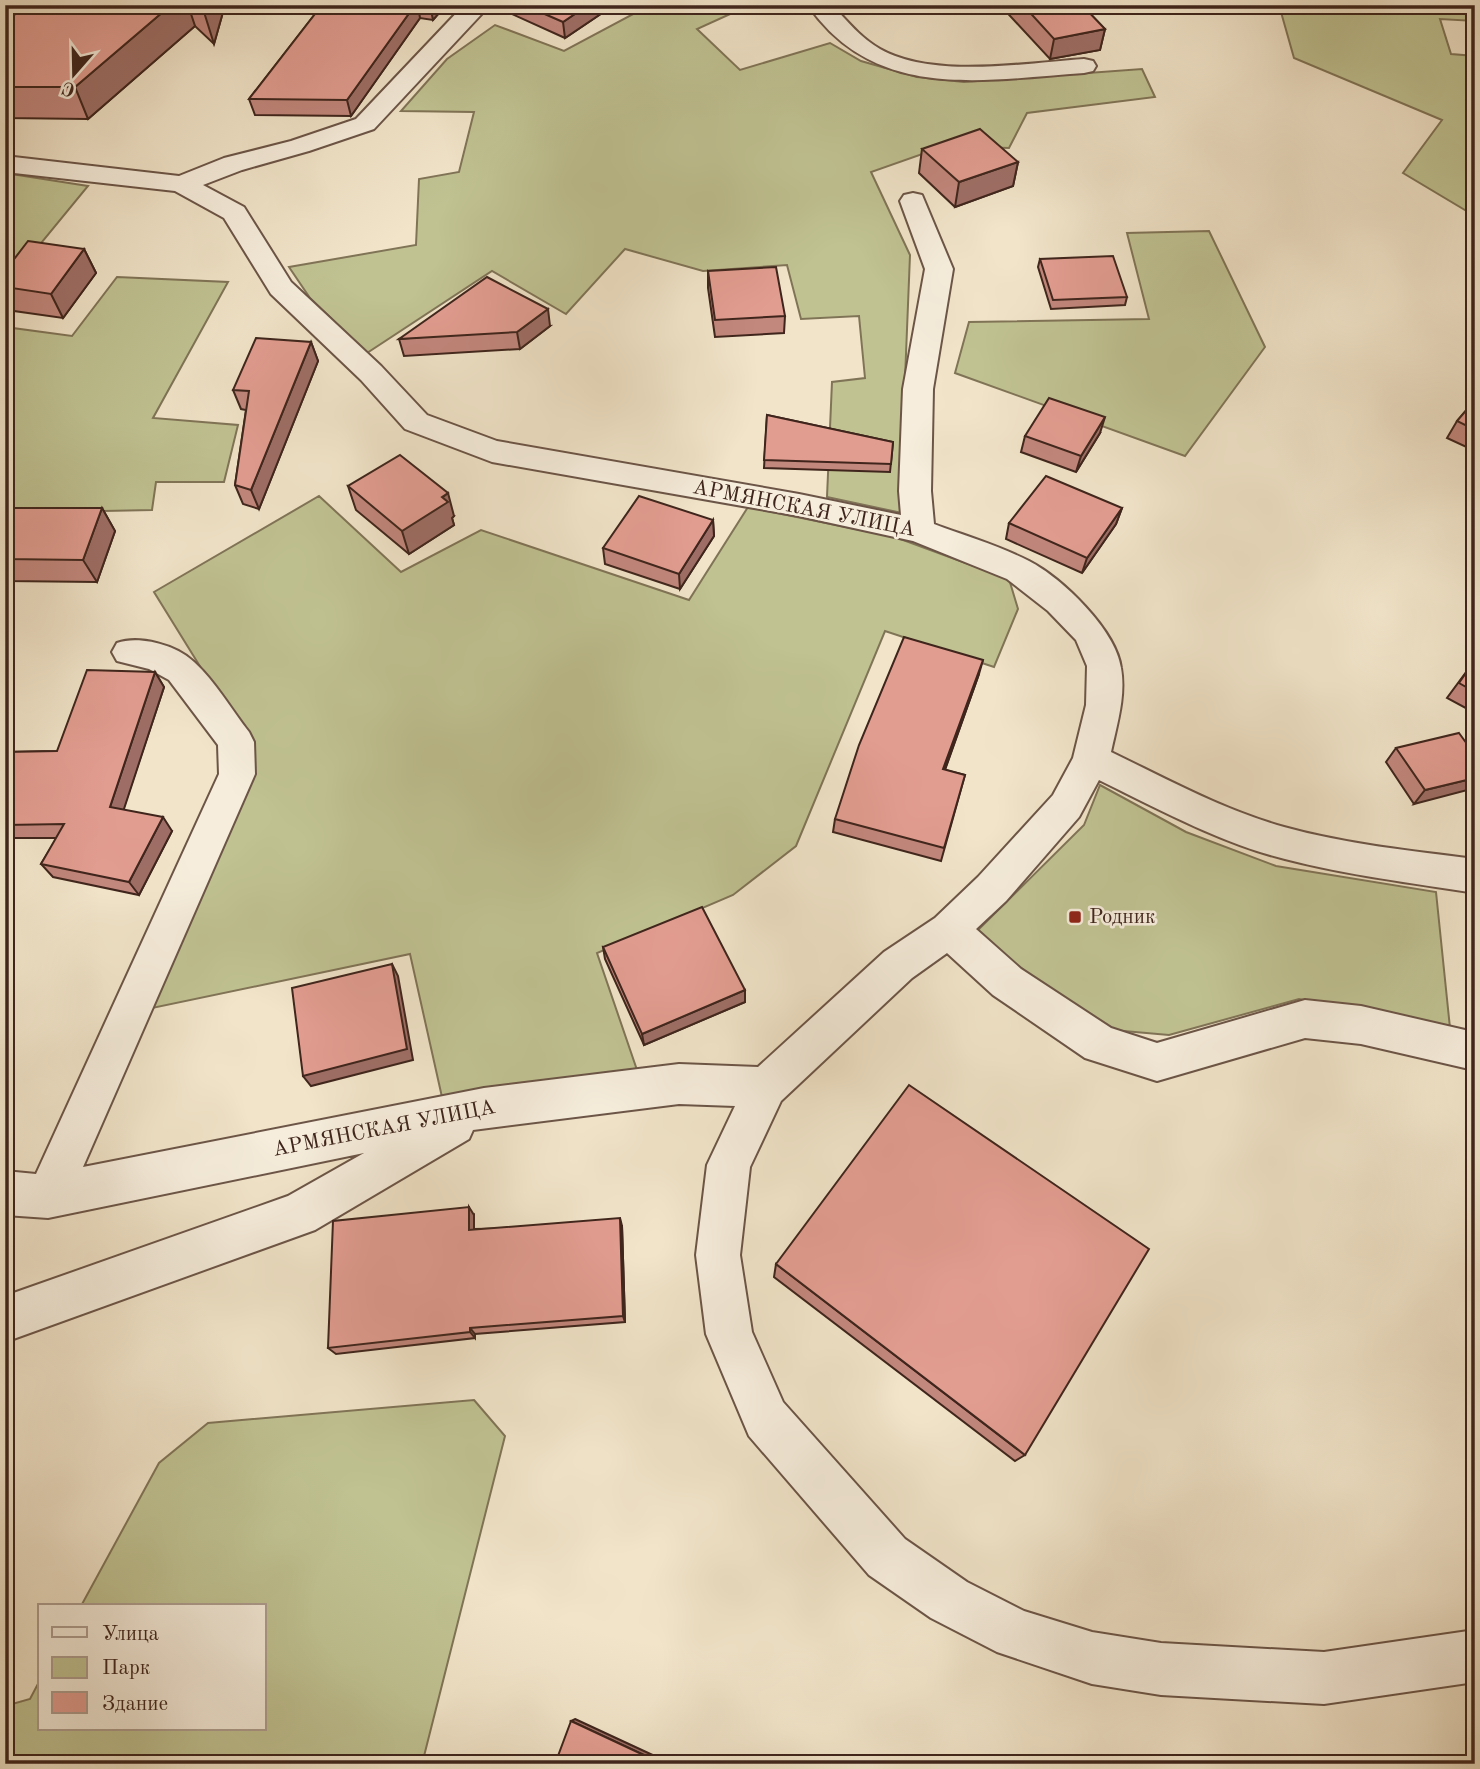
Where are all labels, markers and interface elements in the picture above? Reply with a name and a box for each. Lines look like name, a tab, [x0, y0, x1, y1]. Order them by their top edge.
north arrow	[38, 38, 108, 108]
text: С	[60, 77, 78, 99]
street label: АРМЯНСКАЯ УЛИЦА	[691, 477, 917, 541]
place label: Родник	[1089, 907, 1156, 928]
marker: Родник	[1067, 909, 1083, 925]
street label: АРМЯНСКАЯ УЛИЦА	[271, 1097, 497, 1161]
legend	[38, 1604, 266, 1730]
text: Улица	[102, 1624, 159, 1645]
text: Парк	[102, 1658, 151, 1679]
text: Здание	[102, 1694, 168, 1715]

